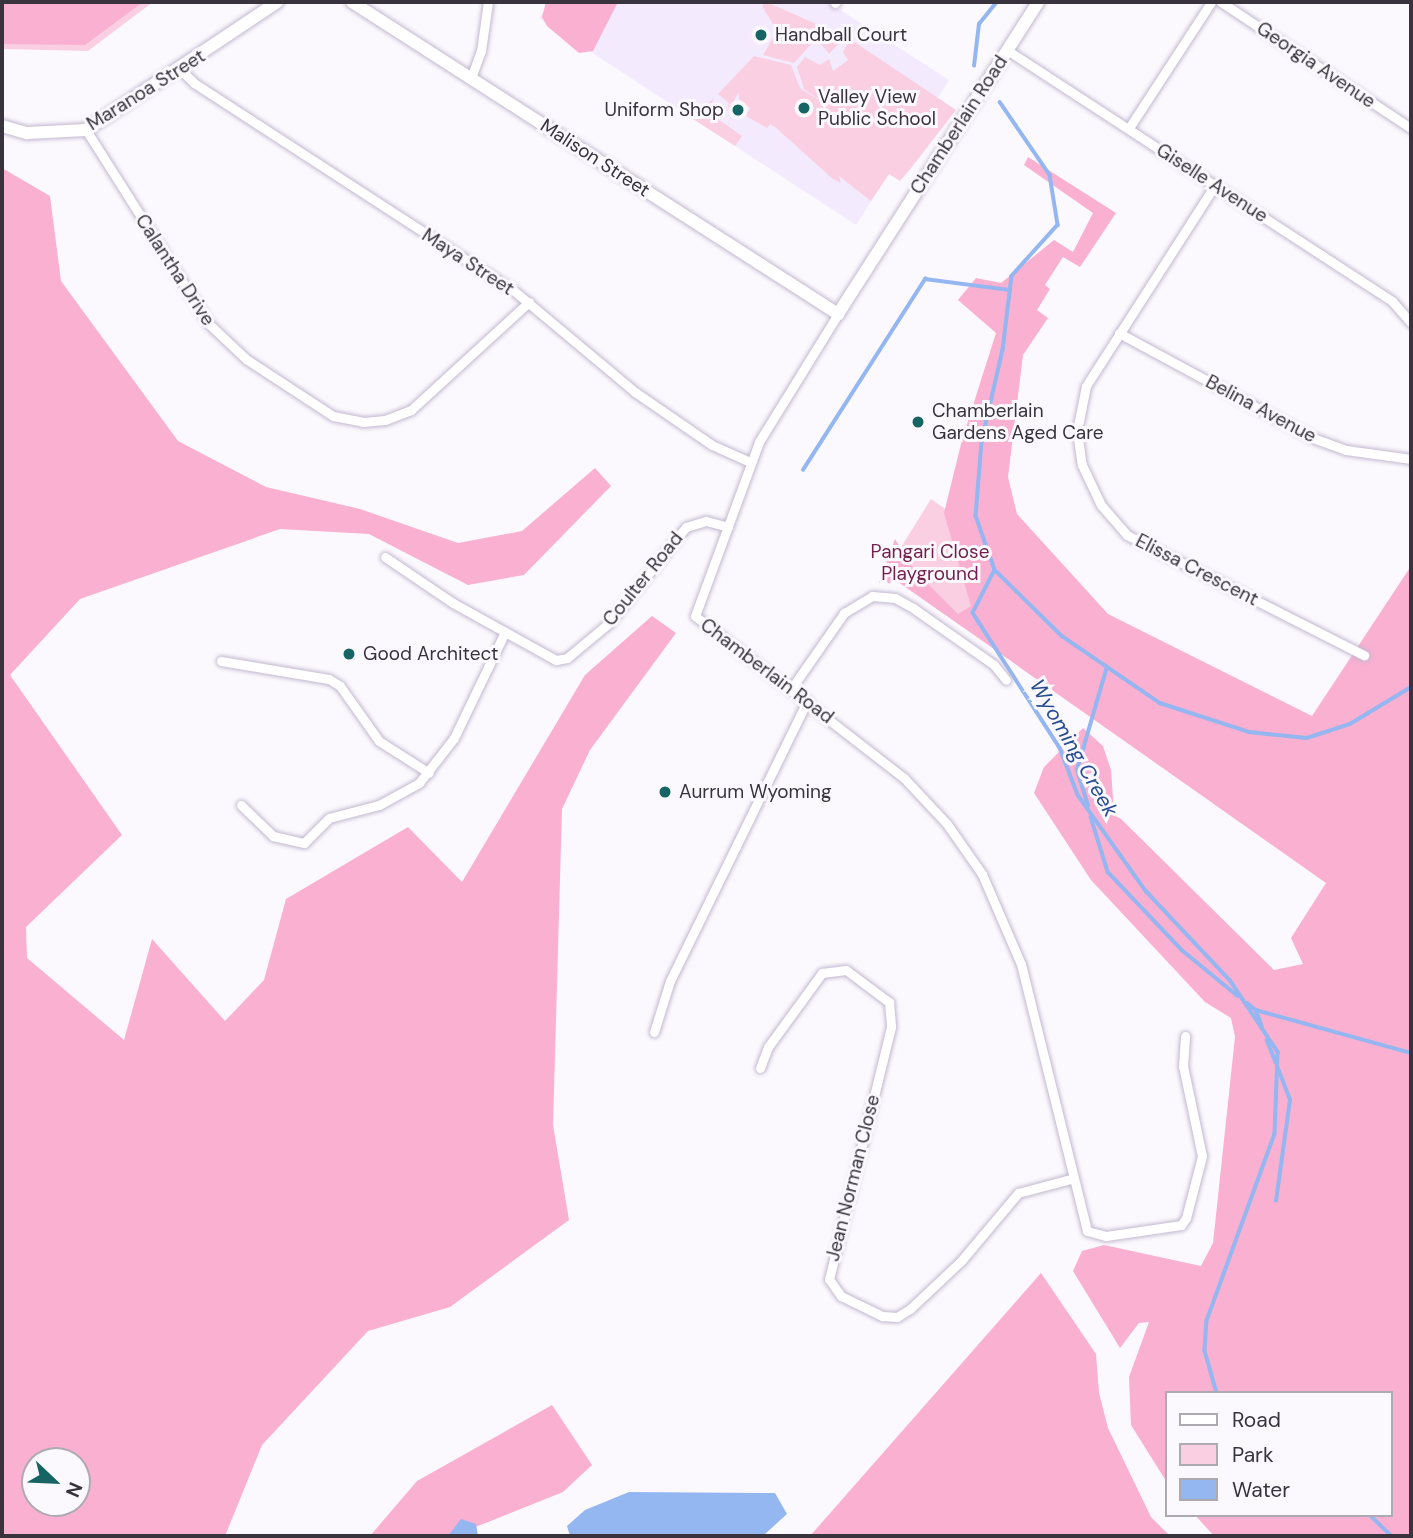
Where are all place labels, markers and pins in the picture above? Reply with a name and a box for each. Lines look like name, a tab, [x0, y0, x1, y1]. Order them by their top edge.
place label: Handball Court	[775, 24, 907, 46]
marker: Handball Court	[753, 27, 769, 43]
place label: Valley View Public School	[818, 86, 936, 130]
place label: Uniform Shop	[605, 99, 724, 121]
marker: Valley View Public School	[796, 100, 812, 116]
marker: Uniform Shop	[730, 102, 746, 118]
place label: Chamberlain Gardens Aged Care	[932, 400, 1104, 444]
marker: Chamberlain Gardens Aged Care	[910, 414, 926, 430]
place label: Good Architect	[363, 643, 499, 665]
marker: Good Architect	[341, 646, 357, 662]
place label: Aurrum Wyoming	[679, 781, 832, 803]
marker: Aurrum Wyoming	[657, 784, 673, 800]

